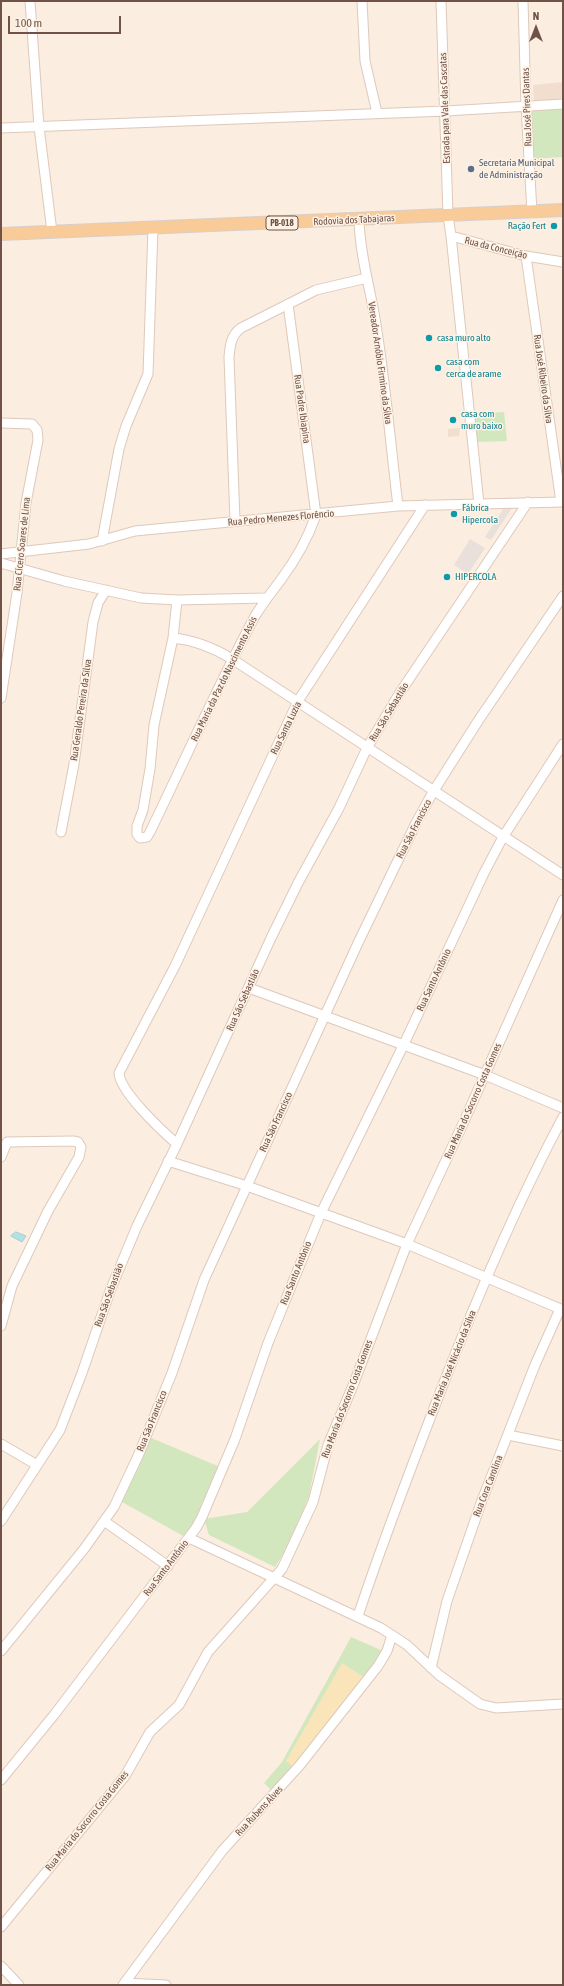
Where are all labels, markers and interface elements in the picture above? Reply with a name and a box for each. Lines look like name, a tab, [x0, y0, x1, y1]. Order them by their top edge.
scale bar	[10, 8, 123, 34]
north arrow	[516, 8, 556, 48]
text: N	[533, 10, 539, 22]
text: 100 m	[15, 16, 42, 30]
street label: Estrada para Vale das Cascatas	[437, 52, 453, 164]
street label: Rua José Pires Dantas	[520, 67, 534, 147]
place label: Secretaria Municipal de Administração	[479, 157, 554, 180]
marker: Secretaria Municipal de Administração	[466, 164, 476, 174]
street label: Rodovia dos Tabajaras	[313, 212, 395, 228]
road number: PB-018	[266, 216, 298, 230]
place label: Ração Fert	[508, 220, 546, 232]
marker: Ração Fert	[549, 221, 559, 231]
street label: Rua da Conceição	[463, 234, 529, 262]
street label: Vereador Arnóbio Firmino da Silva	[365, 301, 395, 425]
place label: casa muro alto	[437, 332, 491, 344]
marker: casa muro alto	[424, 333, 434, 343]
street label: Rua José Ribeiro da Silva	[531, 334, 555, 424]
place label: casa com cerca de arame	[446, 356, 501, 380]
marker: casa com cerca de arame	[433, 363, 443, 373]
street label: Rua Padre Ibiapina	[291, 374, 313, 444]
place label: casa com muro baixo	[461, 408, 502, 432]
marker: casa com muro baixo	[448, 415, 458, 425]
street label: Rua Cícero Soares de Lima	[11, 496, 33, 592]
place label: Fábrica Hipercola	[462, 502, 498, 526]
street label: Rua Pedro Menezes Florêncio	[227, 507, 335, 529]
marker: Fábrica Hipercola	[449, 509, 459, 519]
place label: HIPERCOLA	[455, 571, 496, 583]
marker: HIPERCOLA	[442, 572, 452, 582]
street label: Rua Maria da Paz do Nascimento Assis	[188, 615, 260, 743]
street label: Rua Geraldo Pereira da Silva	[68, 658, 94, 762]
street label: Rua São Sebastião	[367, 680, 411, 744]
street label: Rua Santa Luzia	[268, 699, 304, 757]
street label: Rua São Francisco	[394, 797, 434, 861]
street label: Rua Santo Antônio	[414, 947, 454, 1013]
street label: Rua São Sebastião	[224, 967, 262, 1033]
street label: Rua Maria do Socorro Costa Gomes	[442, 1041, 504, 1161]
street label: Rua São Francisco	[257, 1090, 295, 1154]
street label: Rua Santo Antônio	[278, 1239, 314, 1307]
street label: Rua São Sebastião	[92, 1261, 126, 1329]
street label: Rua Maria José Nicácio da Silva	[425, 1308, 479, 1418]
street label: Rua Maria do Socorro Costa Gomes	[319, 1338, 375, 1460]
street label: Rua São Francisco	[134, 1389, 170, 1453]
street label: Rua Cora Carolina	[471, 1453, 505, 1519]
street label: Rua Santo Antônio	[141, 1537, 191, 1599]
street label: Rua Maria do Socorro Costa Gomes	[43, 1768, 131, 1874]
street label: Rua Rubens Alves	[233, 1783, 285, 1839]

